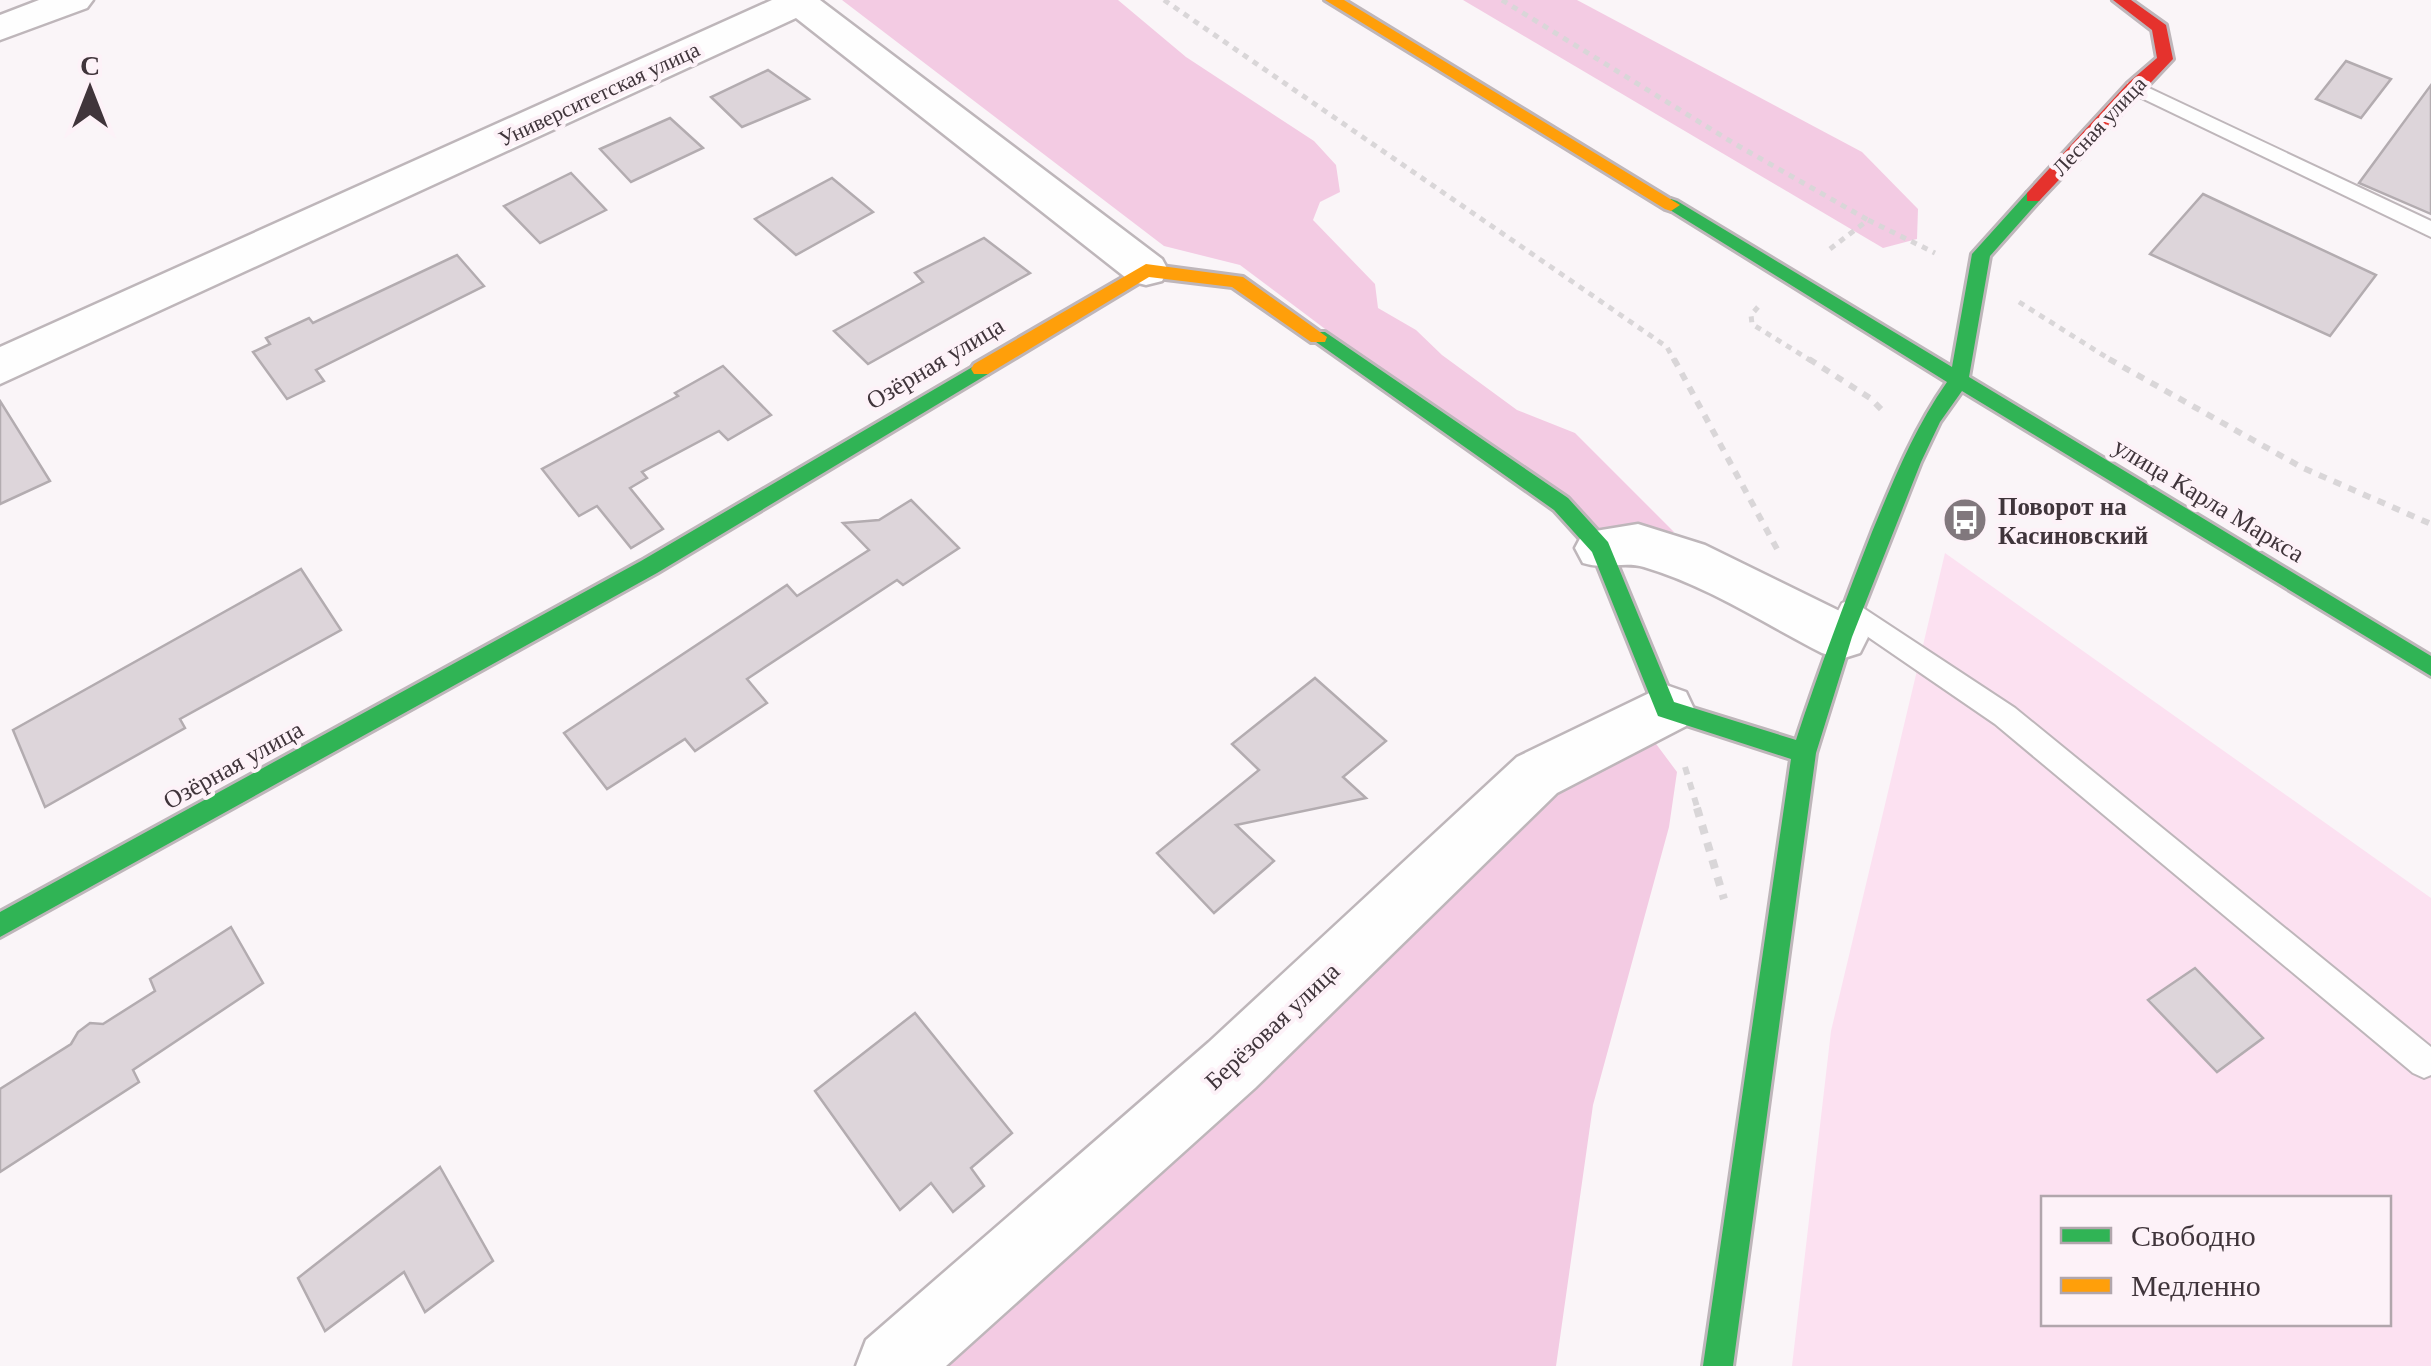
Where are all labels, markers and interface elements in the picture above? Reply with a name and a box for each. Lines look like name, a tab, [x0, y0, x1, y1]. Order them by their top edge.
street label: Университетская улица	[495, 36, 704, 152]
north arrow	[40, 40, 140, 140]
text: С	[80, 50, 100, 81]
street label: Лесная улица	[2047, 71, 2151, 181]
street label: Озёрная улица	[861, 311, 1009, 415]
street label: улица Карла Маркса	[2109, 432, 2309, 568]
place label: Поворот на Касиновский	[1998, 493, 2148, 549]
bus stop icon: Поворот на Касиновский	[1942, 497, 1988, 543]
street label: Озёрная улица	[158, 716, 308, 814]
street label: Берёзовая улица	[1199, 957, 1345, 1095]
legend	[2041, 1196, 2391, 1326]
text: Свободно	[2131, 1219, 2256, 1252]
text: Медленно	[2131, 1269, 2261, 1302]

